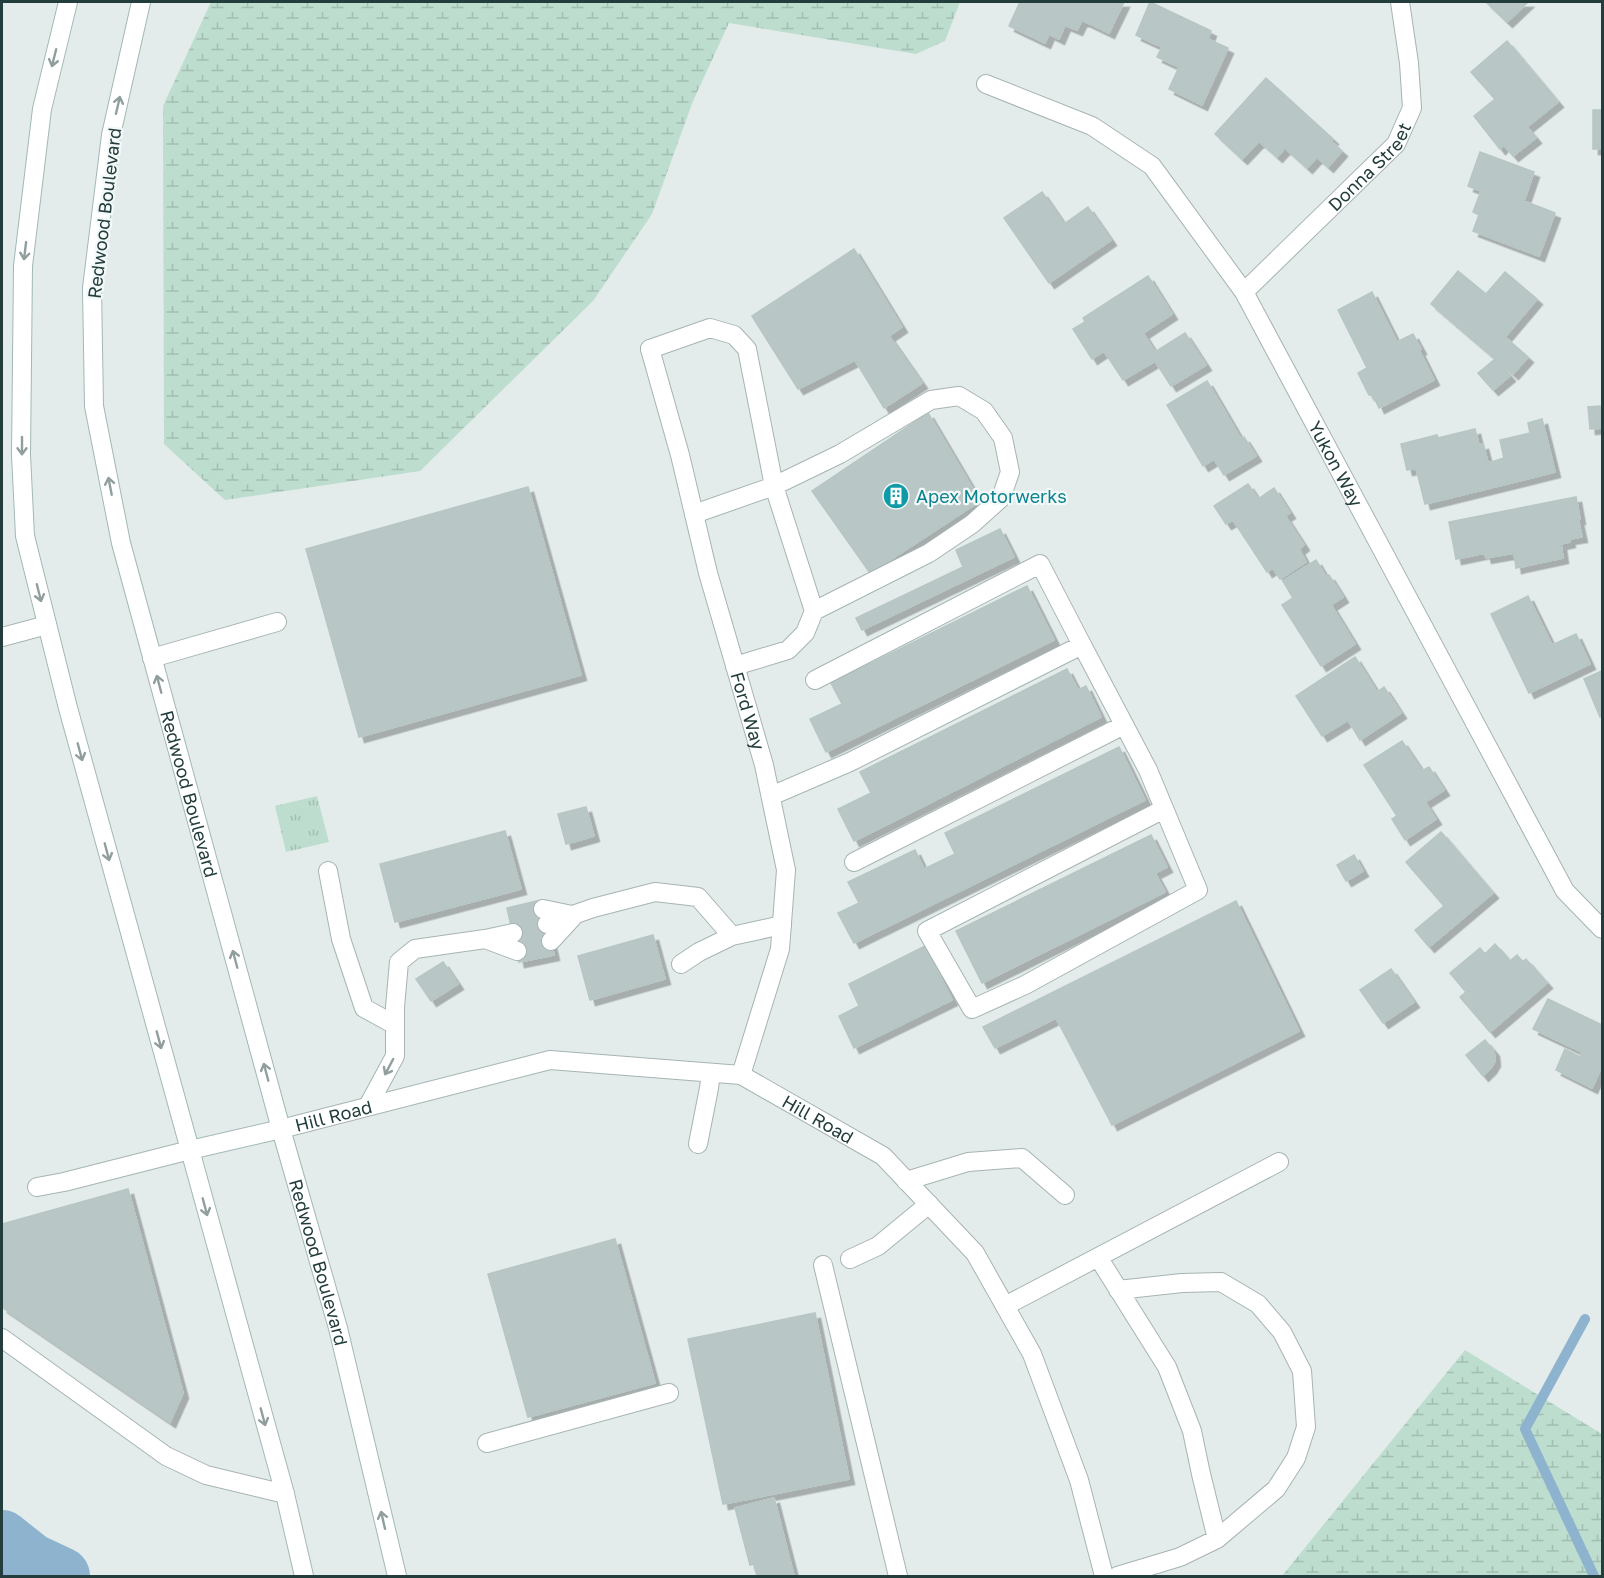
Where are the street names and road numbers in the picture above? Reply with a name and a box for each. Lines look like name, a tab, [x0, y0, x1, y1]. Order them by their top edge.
street label: Donna Street	[1323, 119, 1415, 215]
street label: Redwood Boulevard	[83, 126, 125, 300]
street label: Yukon Way	[1304, 417, 1368, 510]
street label: Ford Way	[726, 669, 770, 752]
street label: Redwood Boulevard	[156, 708, 223, 880]
street label: Hill Road	[778, 1090, 858, 1148]
street label: Hill Road	[292, 1095, 374, 1136]
street label: Redwood Boulevard	[285, 1176, 353, 1348]

